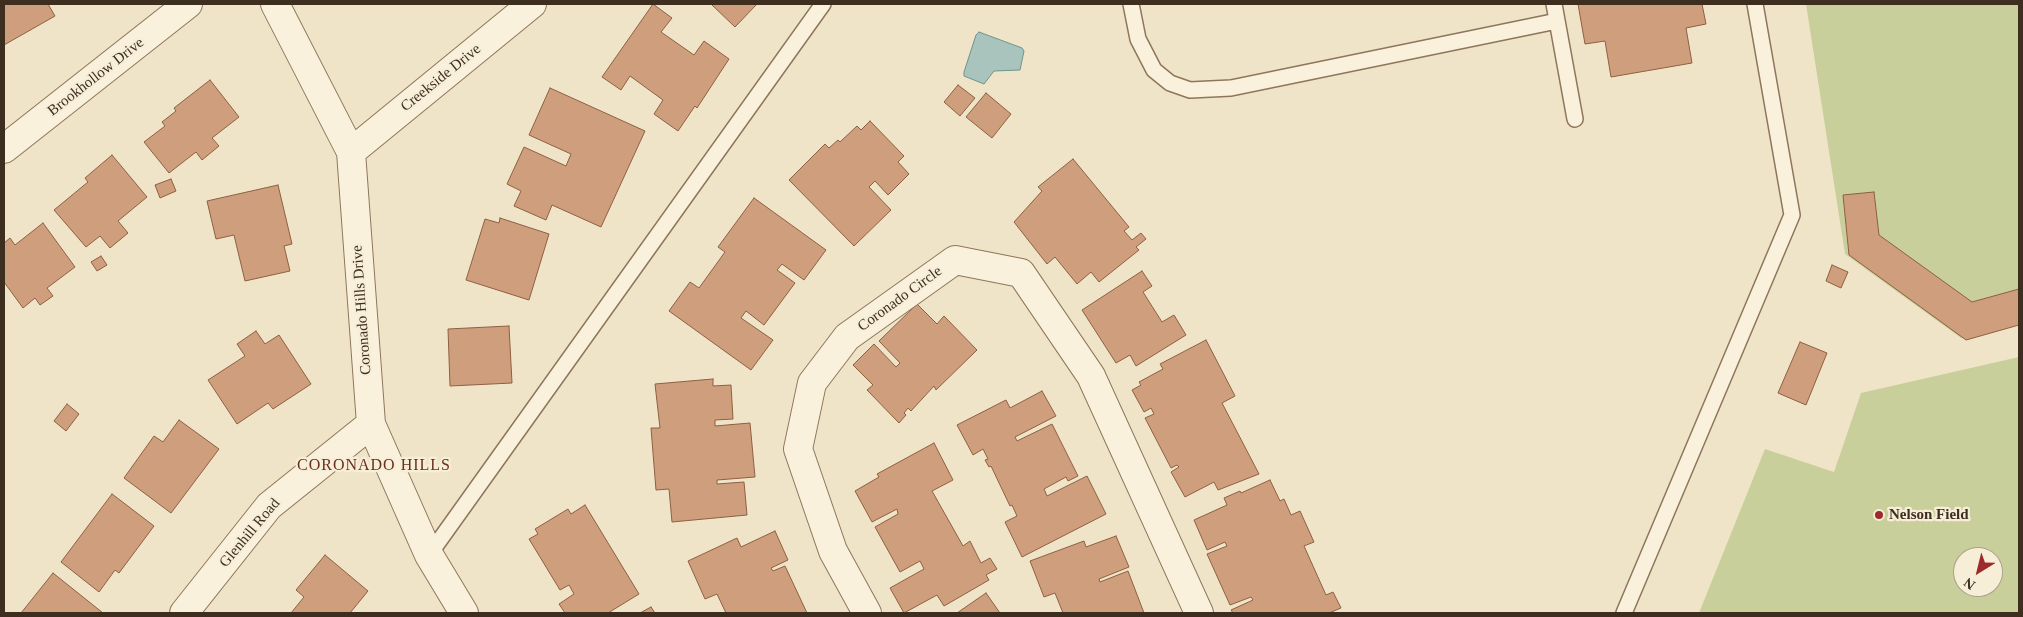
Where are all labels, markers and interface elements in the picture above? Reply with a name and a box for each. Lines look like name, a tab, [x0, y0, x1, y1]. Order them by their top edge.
street label: Brookhollow Drive	[44, 34, 148, 120]
street label: Creekside Drive	[397, 40, 485, 116]
street label: Coronado Hills Drive	[348, 245, 376, 375]
street label: Coronado Circle	[854, 262, 946, 336]
district label: CORONADO HILLS	[295, 456, 453, 476]
street label: Glenhill Road	[216, 495, 284, 571]
place label: Nelson Field	[1889, 506, 1969, 524]
marker: Nelson Field	[1873, 509, 1885, 521]
north arrow	[1953, 547, 2003, 597]
text: N	[1961, 575, 1978, 593]

